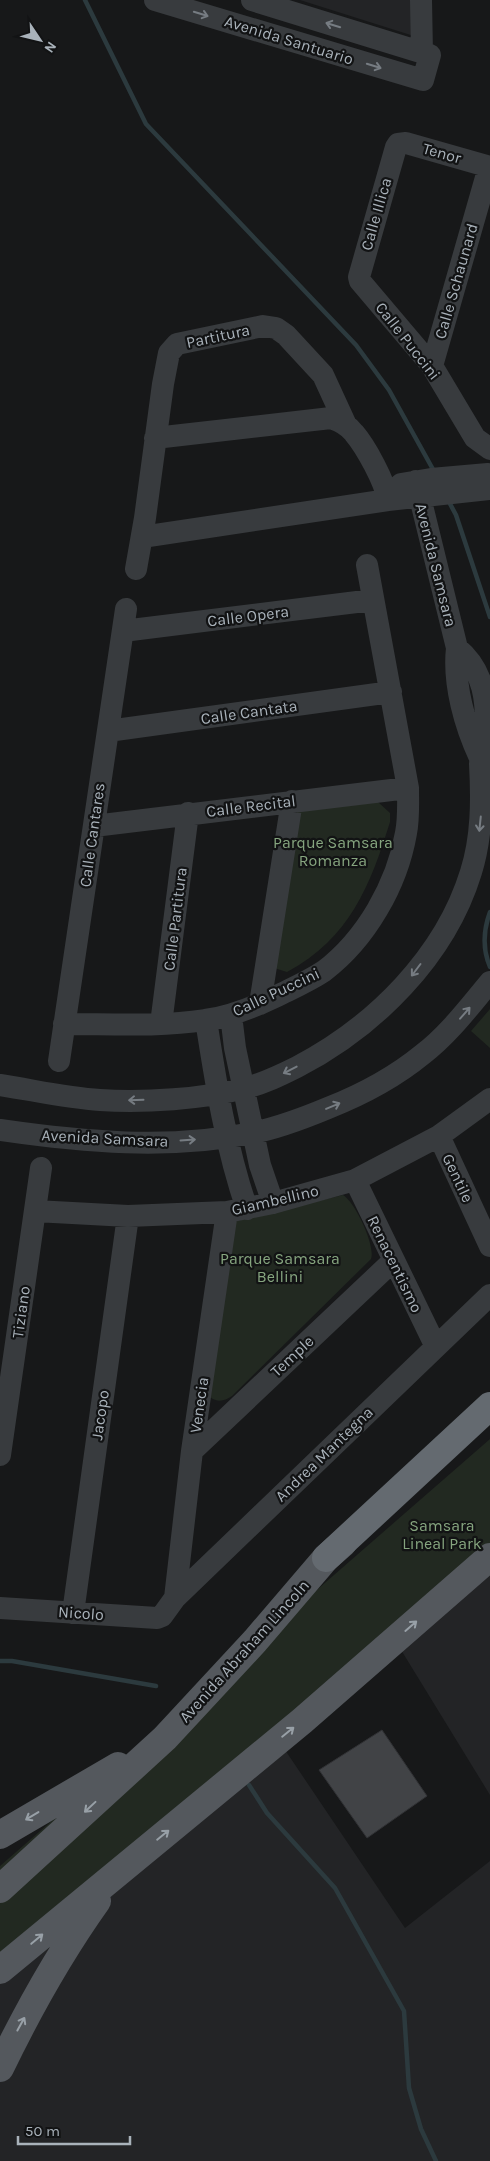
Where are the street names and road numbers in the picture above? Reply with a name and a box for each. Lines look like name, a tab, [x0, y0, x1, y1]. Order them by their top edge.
street label: Avenida Santuario	[222, 11, 356, 69]
street label: Tenor	[421, 138, 464, 168]
street label: Calle Illica	[357, 175, 395, 253]
street label: Calle Schaunard	[430, 221, 482, 341]
street label: Calle Puccini	[372, 298, 444, 384]
street label: Partitura	[184, 320, 252, 352]
street label: Avenida Samsara	[411, 501, 461, 629]
street label: Calle Opera	[206, 602, 290, 630]
street label: Calle Cantata	[199, 696, 299, 728]
street label: Calle Cantares	[75, 782, 109, 888]
street label: Calle Recital	[205, 791, 297, 821]
street label: Calle Partitura	[159, 866, 191, 972]
street label: Calle Puccini	[229, 964, 323, 1020]
street label: Avenida Samsara	[41, 1125, 169, 1151]
street label: Gentile	[438, 1151, 478, 1205]
street label: Giambellino	[230, 1181, 320, 1219]
street label: Renacentismo	[363, 1212, 427, 1316]
street label: Tiziano	[8, 1285, 34, 1339]
street label: Temple	[266, 1331, 318, 1381]
street label: Venecia	[186, 1376, 212, 1434]
street label: Jacopo	[87, 1389, 113, 1441]
street label: Andrea Mantegna	[271, 1402, 377, 1506]
street label: Avenida Abraham Lincoln	[175, 1576, 313, 1726]
street label: Nicolo	[57, 1602, 105, 1624]

